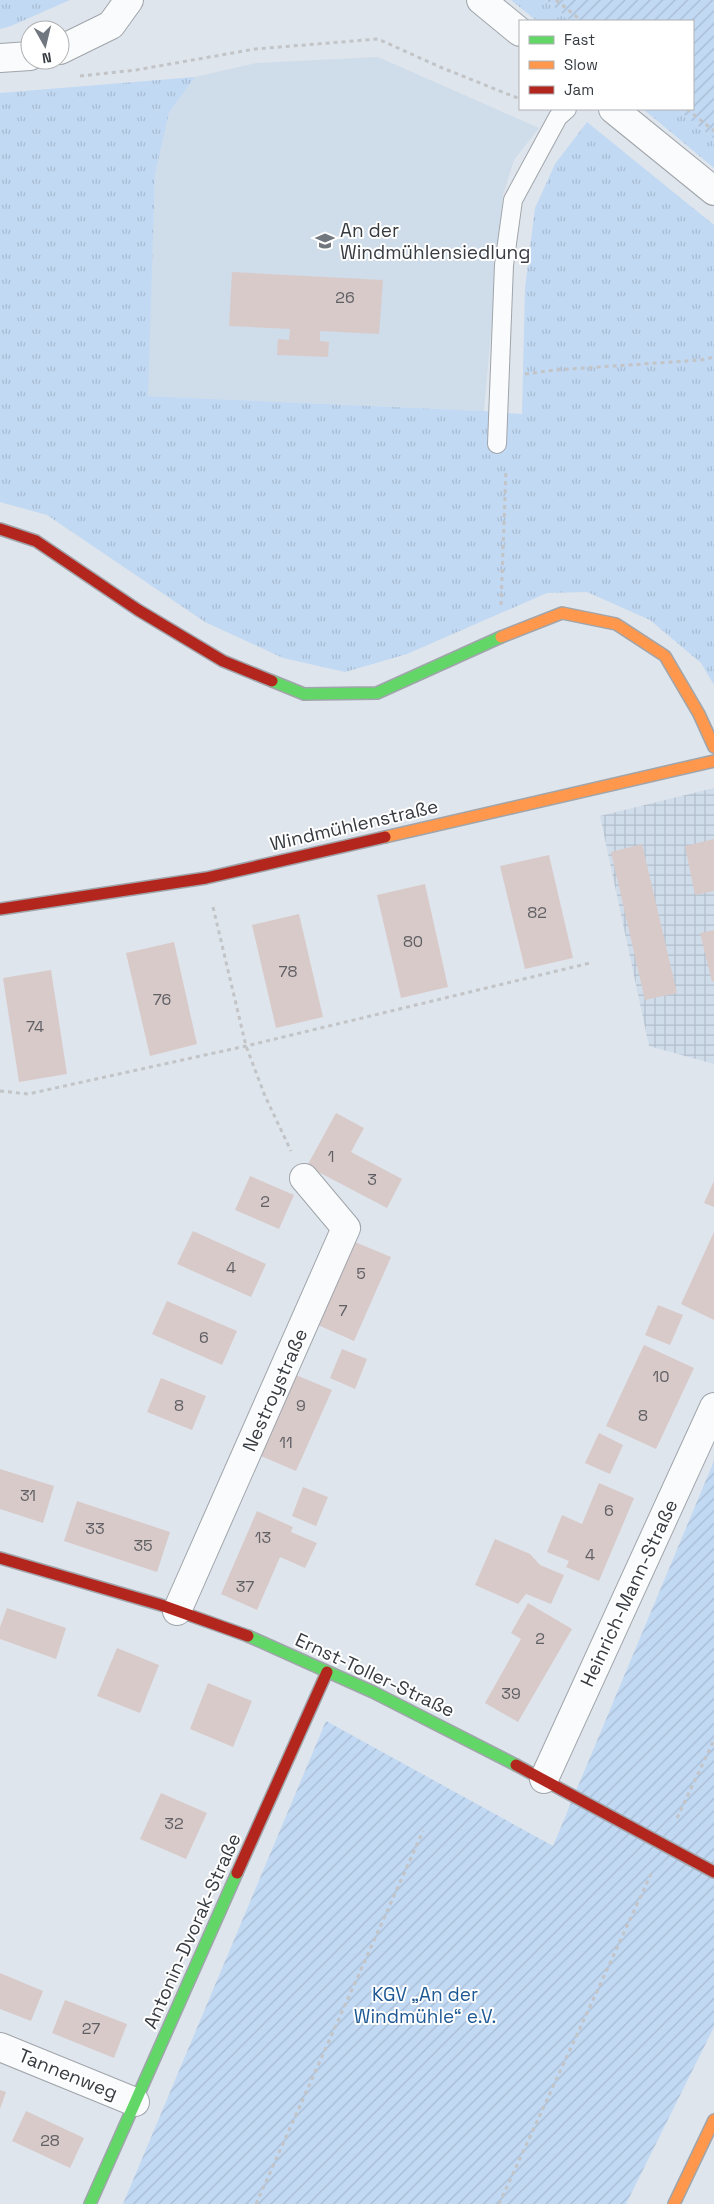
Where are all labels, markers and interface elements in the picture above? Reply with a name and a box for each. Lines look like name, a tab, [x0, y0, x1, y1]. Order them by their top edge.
north arrow	[20, 20, 70, 70]
legend	[519, 20, 694, 110]
text: Fast	[564, 30, 595, 49]
text: N	[41, 48, 53, 67]
text: Slow	[564, 55, 598, 74]
text: Jam	[564, 80, 594, 99]
place label: An der Windmühlensiedlung	[340, 218, 530, 265]
school or university icon: An der Windmühlensiedlung	[314, 230, 336, 252]
house number: 26	[335, 287, 355, 308]
street label: Windmühlenstraße	[268, 794, 440, 856]
house number: 82	[527, 902, 547, 923]
house number: 80	[403, 931, 423, 952]
house number: 78	[279, 961, 298, 982]
house number: 76	[153, 989, 171, 1010]
house number: 74	[26, 1016, 44, 1037]
house number: 1	[328, 1146, 334, 1167]
house number: 3	[367, 1169, 377, 1190]
house number: 2	[260, 1191, 270, 1212]
house number: 4	[226, 1257, 236, 1278]
house number: 5	[356, 1263, 366, 1284]
house number: 7	[338, 1300, 348, 1321]
street label: Nestroystraße	[237, 1325, 313, 1455]
house number: 6	[199, 1327, 209, 1348]
house number: 10	[653, 1366, 669, 1387]
house number: 8	[174, 1395, 184, 1416]
house number: 9	[296, 1395, 306, 1416]
house number: 8	[638, 1405, 648, 1426]
house number: 11	[279, 1432, 293, 1453]
house number: 31	[20, 1485, 36, 1506]
street label: Heinrich-Mann-Straße	[575, 1495, 683, 1691]
house number: 6	[604, 1500, 614, 1521]
house number: 33	[85, 1518, 105, 1539]
house number: 13	[255, 1527, 271, 1548]
house number: 35	[133, 1535, 153, 1556]
house number: 4	[585, 1544, 595, 1565]
house number: 37	[236, 1576, 254, 1597]
street label: Ernst-Toller-Straße	[291, 1627, 459, 1723]
house number: 2	[535, 1628, 545, 1649]
house number: 39	[501, 1683, 521, 1704]
house number: 32	[164, 1813, 184, 1834]
street label: Antonin-Dvorak-Straße	[138, 1829, 246, 2033]
park label: KGV „An der Windmühle“ e.V.	[354, 1982, 496, 2029]
house number: 27	[82, 2018, 100, 2039]
street label: Tannenweg	[15, 2043, 121, 2105]
house number: 28	[40, 2130, 60, 2151]

